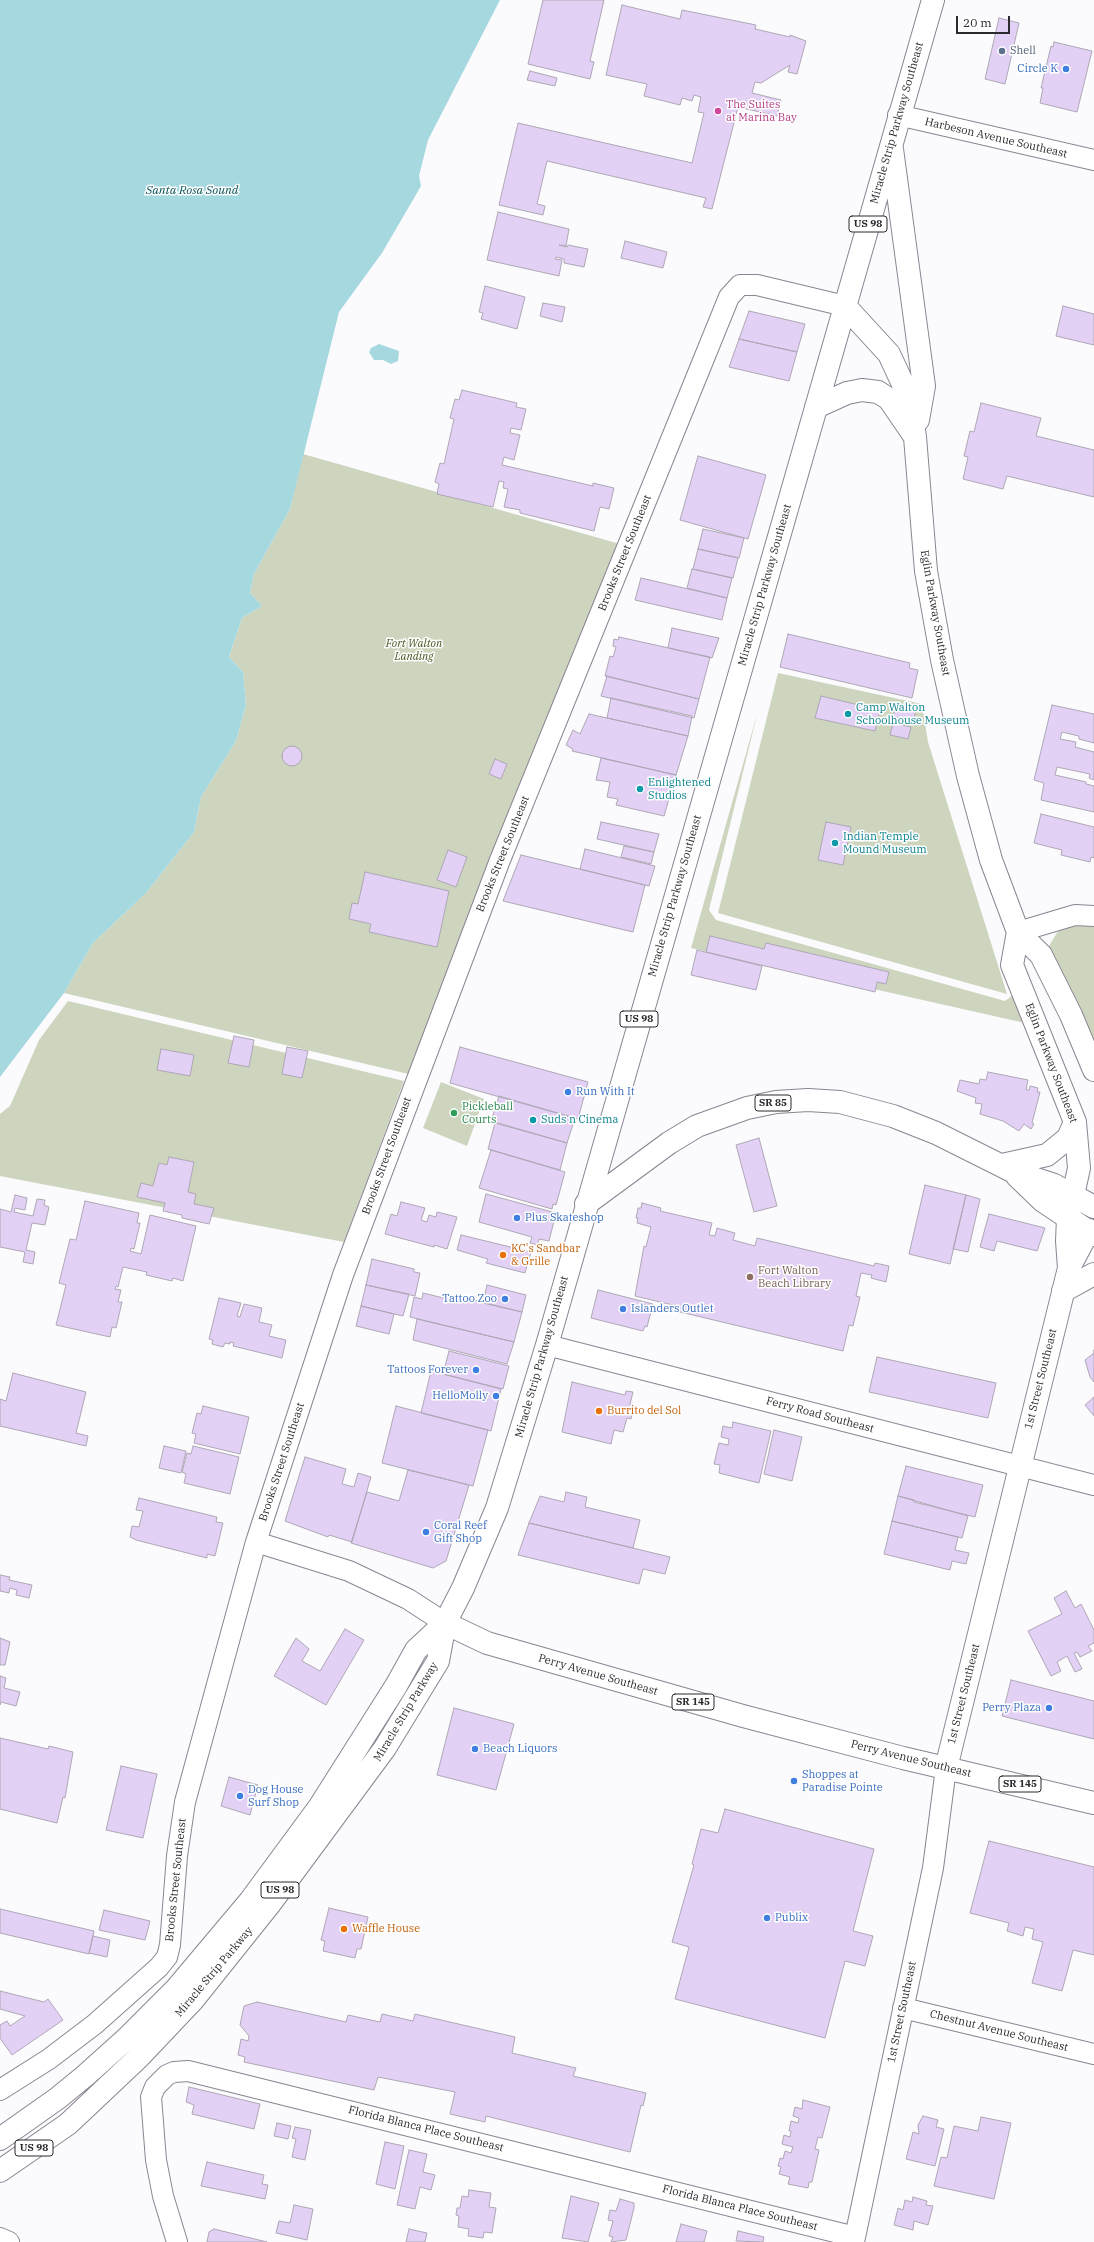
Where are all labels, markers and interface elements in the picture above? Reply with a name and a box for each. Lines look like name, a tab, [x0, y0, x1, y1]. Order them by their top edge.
scale bar	[958, 8, 1012, 34]
text: 20 m	[963, 15, 992, 30]
street label: Miracle Strip Parkway Southeast	[868, 41, 926, 205]
place label: Shell	[1010, 44, 1036, 58]
marker: Shell	[997, 46, 1007, 56]
place label: Circle K	[1017, 62, 1058, 76]
marker: Circle K	[1061, 64, 1071, 74]
place label: The Suites at Marina Bay	[726, 98, 797, 124]
marker: The Suites at Marina Bay	[713, 106, 723, 116]
street label: Harbeson Avenue Southeast	[923, 115, 1069, 161]
water label: Santa Rosa Sound	[146, 184, 238, 198]
road number: US 98	[849, 216, 887, 232]
street label: Brooks Street Southeast	[596, 493, 654, 613]
street label: Miracle Strip Parkway Southeast	[736, 503, 794, 667]
street label: Eglin Parkway Southeast	[917, 549, 953, 677]
park label: Fort Walton Landing	[386, 637, 442, 663]
place label: Camp Walton Schoolhouse Museum	[856, 701, 969, 727]
marker: Camp Walton Schoolhouse Museum	[843, 709, 853, 719]
place label: Enlightened Studios	[648, 776, 711, 802]
marker: Enlightened Studios	[635, 784, 645, 794]
street label: Brooks Street Southeast	[474, 794, 532, 914]
street label: Miracle Strip Parkway Southeast	[646, 814, 704, 978]
place label: Indian Temple Mound Museum	[843, 830, 927, 856]
marker: Indian Temple Mound Museum	[830, 838, 840, 848]
street label: Eglin Parkway Southeast	[1022, 1001, 1080, 1125]
road number: US 98	[620, 1011, 658, 1027]
place label: Run With It	[576, 1085, 635, 1099]
marker: Run With It	[563, 1087, 573, 1097]
street label: Brooks Street Southeast	[360, 1095, 414, 1217]
road number: SR 85	[755, 1095, 791, 1111]
place label: Pickleball Courts	[462, 1100, 513, 1126]
marker: Pickleball Courts	[449, 1108, 459, 1118]
place label: Suds n Cinema	[541, 1113, 618, 1127]
marker: Suds n Cinema	[528, 1115, 538, 1125]
place label: Plus Skateshop	[525, 1211, 604, 1225]
marker: Plus Skateshop	[512, 1213, 522, 1223]
place label: KC's Sandbar & Grille	[511, 1242, 580, 1268]
marker: KC's Sandbar & Grille	[498, 1250, 508, 1260]
place label: Fort Walton Beach Library	[758, 1264, 831, 1290]
marker: Fort Walton Beach Library	[745, 1272, 755, 1282]
street label: Miracle Strip Parkway Southeast	[513, 1275, 571, 1439]
place label: Tattoo Zoo	[442, 1292, 497, 1306]
marker: Tattoo Zoo	[500, 1294, 510, 1304]
place label: Islanders Outlet	[631, 1302, 714, 1316]
marker: Islanders Outlet	[618, 1304, 628, 1314]
street label: 1st Street Southeast	[1022, 1327, 1060, 1431]
place label: Tattoos Forever	[387, 1363, 468, 1377]
marker: Tattoos Forever	[471, 1365, 481, 1375]
place label: HelloMolly	[432, 1389, 488, 1403]
marker: HelloMolly	[491, 1391, 501, 1401]
street label: Ferry Road Southeast	[765, 1394, 875, 1436]
street label: Brooks Street Southeast	[257, 1401, 307, 1523]
place label: Burrito del Sol	[607, 1404, 681, 1418]
marker: Burrito del Sol	[594, 1406, 604, 1416]
place label: Coral Reef Gift Shop	[434, 1519, 487, 1545]
marker: Coral Reef Gift Shop	[421, 1527, 431, 1537]
street label: 1st Street Southeast	[945, 1642, 983, 1746]
street label: Perry Avenue Southeast	[537, 1652, 659, 1698]
street label: Miracle Strip Parkway	[371, 1660, 441, 1764]
road number: SR 145	[672, 1694, 714, 1710]
place label: Perry Plaza	[982, 1701, 1041, 1715]
marker: Perry Plaza	[1044, 1703, 1054, 1713]
street label: Perry Avenue Southeast	[849, 1738, 973, 1780]
place label: Beach Liquors	[483, 1742, 557, 1756]
marker: Beach Liquors	[470, 1744, 480, 1754]
place label: Shoppes at Paradise Pointe	[802, 1768, 883, 1794]
marker: Shoppes at Paradise Pointe	[789, 1776, 799, 1786]
road number: SR 145	[999, 1776, 1041, 1792]
place label: Dog House Surf Shop	[248, 1783, 303, 1809]
marker: Dog House Surf Shop	[235, 1791, 245, 1801]
street label: Brooks Street Southeast	[163, 1818, 189, 1942]
road number: US 98	[261, 1882, 299, 1898]
place label: Publix	[775, 1911, 808, 1925]
marker: Publix	[762, 1913, 772, 1923]
place label: Waffle House	[352, 1922, 420, 1936]
street label: Miracle Strip Parkway	[172, 1924, 256, 2020]
marker: Waffle House	[339, 1924, 349, 1934]
street label: 1st Street Southeast	[885, 1960, 919, 2064]
street label: Chestnut Avenue Southeast	[929, 2007, 1069, 2055]
street label: Florida Blanca Place Southeast	[347, 2103, 505, 2155]
road number: US 98	[15, 2140, 53, 2156]
street label: Florida Blanca Place Southeast	[661, 2182, 819, 2234]

